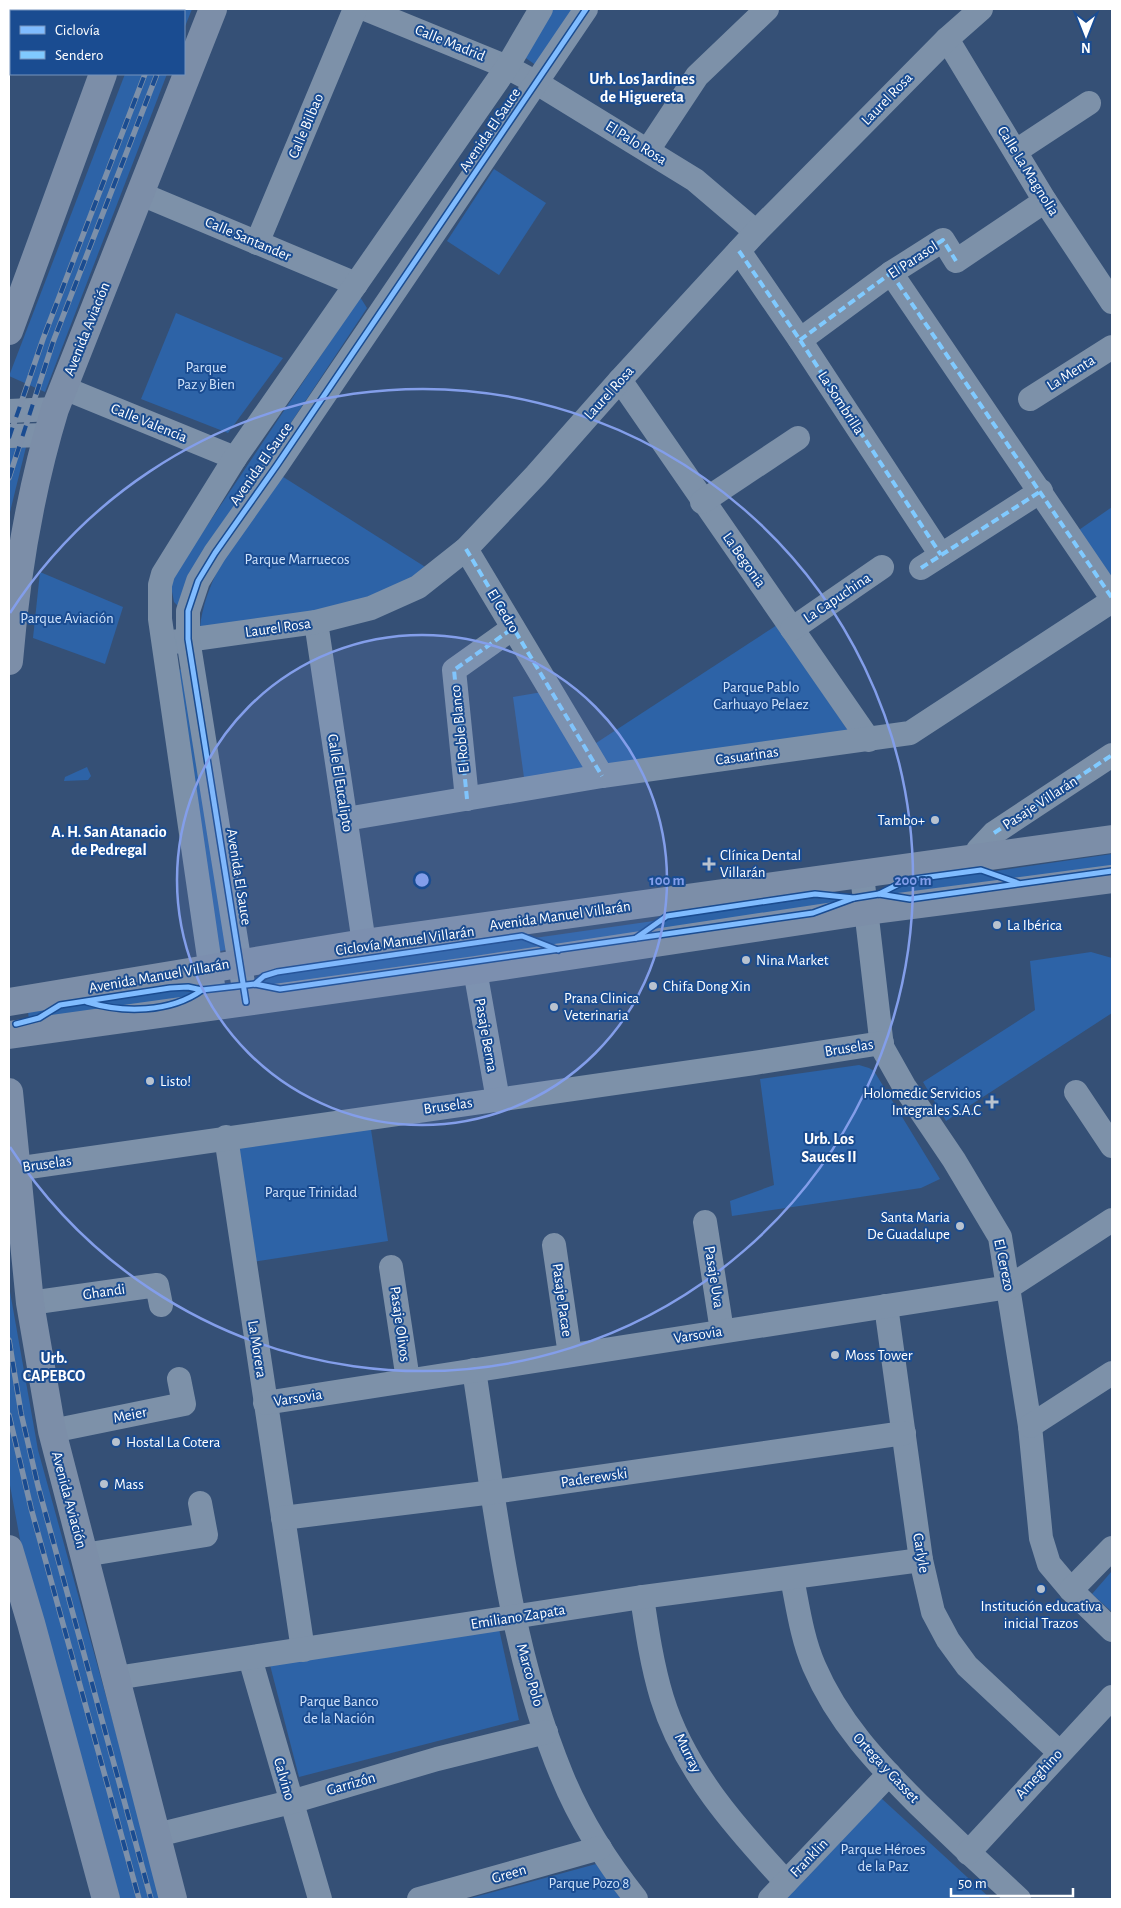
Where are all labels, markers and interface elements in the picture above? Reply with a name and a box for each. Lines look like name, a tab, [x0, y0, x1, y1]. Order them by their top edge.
legend	[10, 10, 185, 75]
north arrow	[1061, 10, 1111, 60]
street label: Calle Madrid	[413, 22, 487, 64]
text: Ciclovía	[55, 23, 100, 38]
text: N	[1081, 40, 1091, 54]
text: Sendero	[55, 48, 103, 63]
street label: Laurel Rosa	[859, 70, 915, 128]
district label: Urb. Los Jardines de Higuereta	[589, 71, 695, 105]
street label: Avenida El Sauce	[457, 85, 523, 175]
street label: Calle Bilbao	[286, 91, 326, 161]
street label: El Palo Rosa	[603, 118, 669, 168]
street label: Calle La Magnolia	[994, 124, 1062, 218]
street label: Calle Santander	[203, 214, 293, 264]
street label: El Parasol	[885, 239, 941, 281]
street label: Avenida Aviación	[61, 280, 113, 378]
street label: La Menta	[1044, 352, 1098, 394]
park label: Parque Paz y Bien	[177, 360, 235, 392]
street label: Laurel Rosa	[581, 363, 637, 423]
street label: La Sombrilla	[815, 369, 867, 437]
street label: Calle Valencia	[109, 401, 189, 445]
street label: Avenida El Sauce	[227, 420, 295, 508]
street label: La Begonia	[720, 530, 768, 590]
park label: Parque Marruecos	[244, 552, 350, 567]
street label: La Capuchina	[801, 570, 873, 626]
street label: El Cedro	[484, 587, 522, 635]
park label: Parque Aviación	[20, 611, 114, 626]
street label: Laurel Rosa	[244, 616, 312, 640]
park label: Parque Pablo Carhuayo Pelaez	[713, 680, 809, 712]
street label: El Roble Blanco	[448, 684, 472, 774]
street label: Calle El Eucalipto	[325, 733, 355, 833]
street label: Casuarinas	[715, 744, 779, 768]
street label: Pasaje Villarán	[1000, 773, 1080, 833]
place label: Tambo+	[878, 813, 925, 828]
marker: Tambo+	[929, 814, 941, 826]
district label: A. H. San Atanacio de Pedregal	[51, 824, 167, 858]
street label: Avenida El Sauce	[224, 828, 254, 926]
place label: Clínica Dental Villarán	[720, 848, 801, 880]
marker: Clínica Dental Villarán	[702, 857, 716, 871]
centre of rings	[413, 871, 431, 889]
text: 100 m	[649, 873, 685, 888]
text: 200 m	[894, 873, 932, 888]
street label: Avenida Manuel Villarán	[488, 899, 632, 933]
place label: La Ibérica	[1007, 918, 1062, 933]
marker: La Ibérica	[991, 919, 1003, 931]
street label: Ciclovía Manuel Villarán	[335, 924, 475, 958]
place label: Nina Market	[756, 953, 829, 968]
marker: Nina Market	[740, 954, 752, 966]
street label: Avenida Manuel Villarán	[88, 956, 230, 996]
place label: Chifa Dong Xin	[663, 979, 751, 994]
marker: Chifa Dong Xin	[647, 980, 659, 992]
place label: Prana Clinica Veterinaria	[564, 991, 639, 1023]
street label: Pasaje Berna	[472, 997, 500, 1073]
marker: Prana Clinica Veterinaria	[548, 1001, 560, 1013]
street label: Bruselas	[824, 1037, 874, 1059]
place label: Listo!	[160, 1074, 191, 1089]
marker: Listo!	[144, 1075, 156, 1087]
place label: Holomedic Servicios Integrales S.A.C	[863, 1086, 981, 1118]
street label: Bruselas	[423, 1095, 473, 1117]
marker: Holomedic Servicios Integrales S.A.C	[985, 1095, 999, 1109]
district label: Urb. Los Sauces II	[801, 1131, 857, 1165]
street label: Bruselas	[22, 1153, 72, 1175]
park label: Parque Trinidad	[265, 1185, 357, 1200]
place label: Santa Maria De Guadalupe	[867, 1210, 950, 1242]
marker: Santa Maria De Guadalupe	[954, 1220, 966, 1232]
street label: El Cerezo	[991, 1238, 1017, 1292]
street label: Pasaje Uva	[702, 1245, 726, 1309]
street label: Pasaje Pacae	[549, 1262, 575, 1338]
street label: Ghandi	[82, 1282, 126, 1302]
street label: Pasaje Olivos	[387, 1285, 413, 1363]
street label: La Morera	[245, 1319, 269, 1379]
street label: Varsovia	[673, 1324, 723, 1346]
place label: Moss Tower	[845, 1348, 913, 1363]
marker: Moss Tower	[829, 1349, 841, 1361]
district label: Urb. CAPEBCO	[23, 1350, 85, 1384]
street label: Varsovia	[273, 1387, 323, 1409]
street label: Meier	[112, 1404, 148, 1426]
place label: Hostal La Cotera	[126, 1435, 220, 1450]
marker: Hostal La Cotera	[110, 1436, 122, 1448]
street label: Avenida Aviación	[49, 1450, 89, 1550]
street label: Paderewski	[560, 1466, 628, 1490]
place label: Mass	[114, 1477, 144, 1492]
marker: Mass	[98, 1478, 110, 1490]
street label: Carlyle	[910, 1532, 932, 1574]
marker: Institución educativa inicial Trazos	[1035, 1583, 1047, 1595]
place label: Institución educativa inicial Trazos	[980, 1599, 1102, 1631]
street label: Emiliano Zapata	[470, 1602, 566, 1632]
street label: Marco Polo	[514, 1642, 546, 1708]
park label: Parque Banco de la Nación	[299, 1694, 379, 1726]
street label: Ortega y Gasset	[850, 1730, 922, 1806]
street label: Murray	[672, 1731, 704, 1776]
street label: Ameghino	[1013, 1747, 1065, 1801]
street label: Calvino	[271, 1756, 297, 1802]
street label: Garrizón	[325, 1770, 377, 1798]
street label: Franklin	[787, 1836, 831, 1880]
park label: Parque Héroes de la Paz	[840, 1842, 926, 1874]
street label: Green	[490, 1862, 528, 1886]
scale bar	[951, 1866, 1074, 1898]
park label: Parque Pozo 8	[549, 1876, 629, 1891]
text: 50 m	[958, 1876, 987, 1891]

